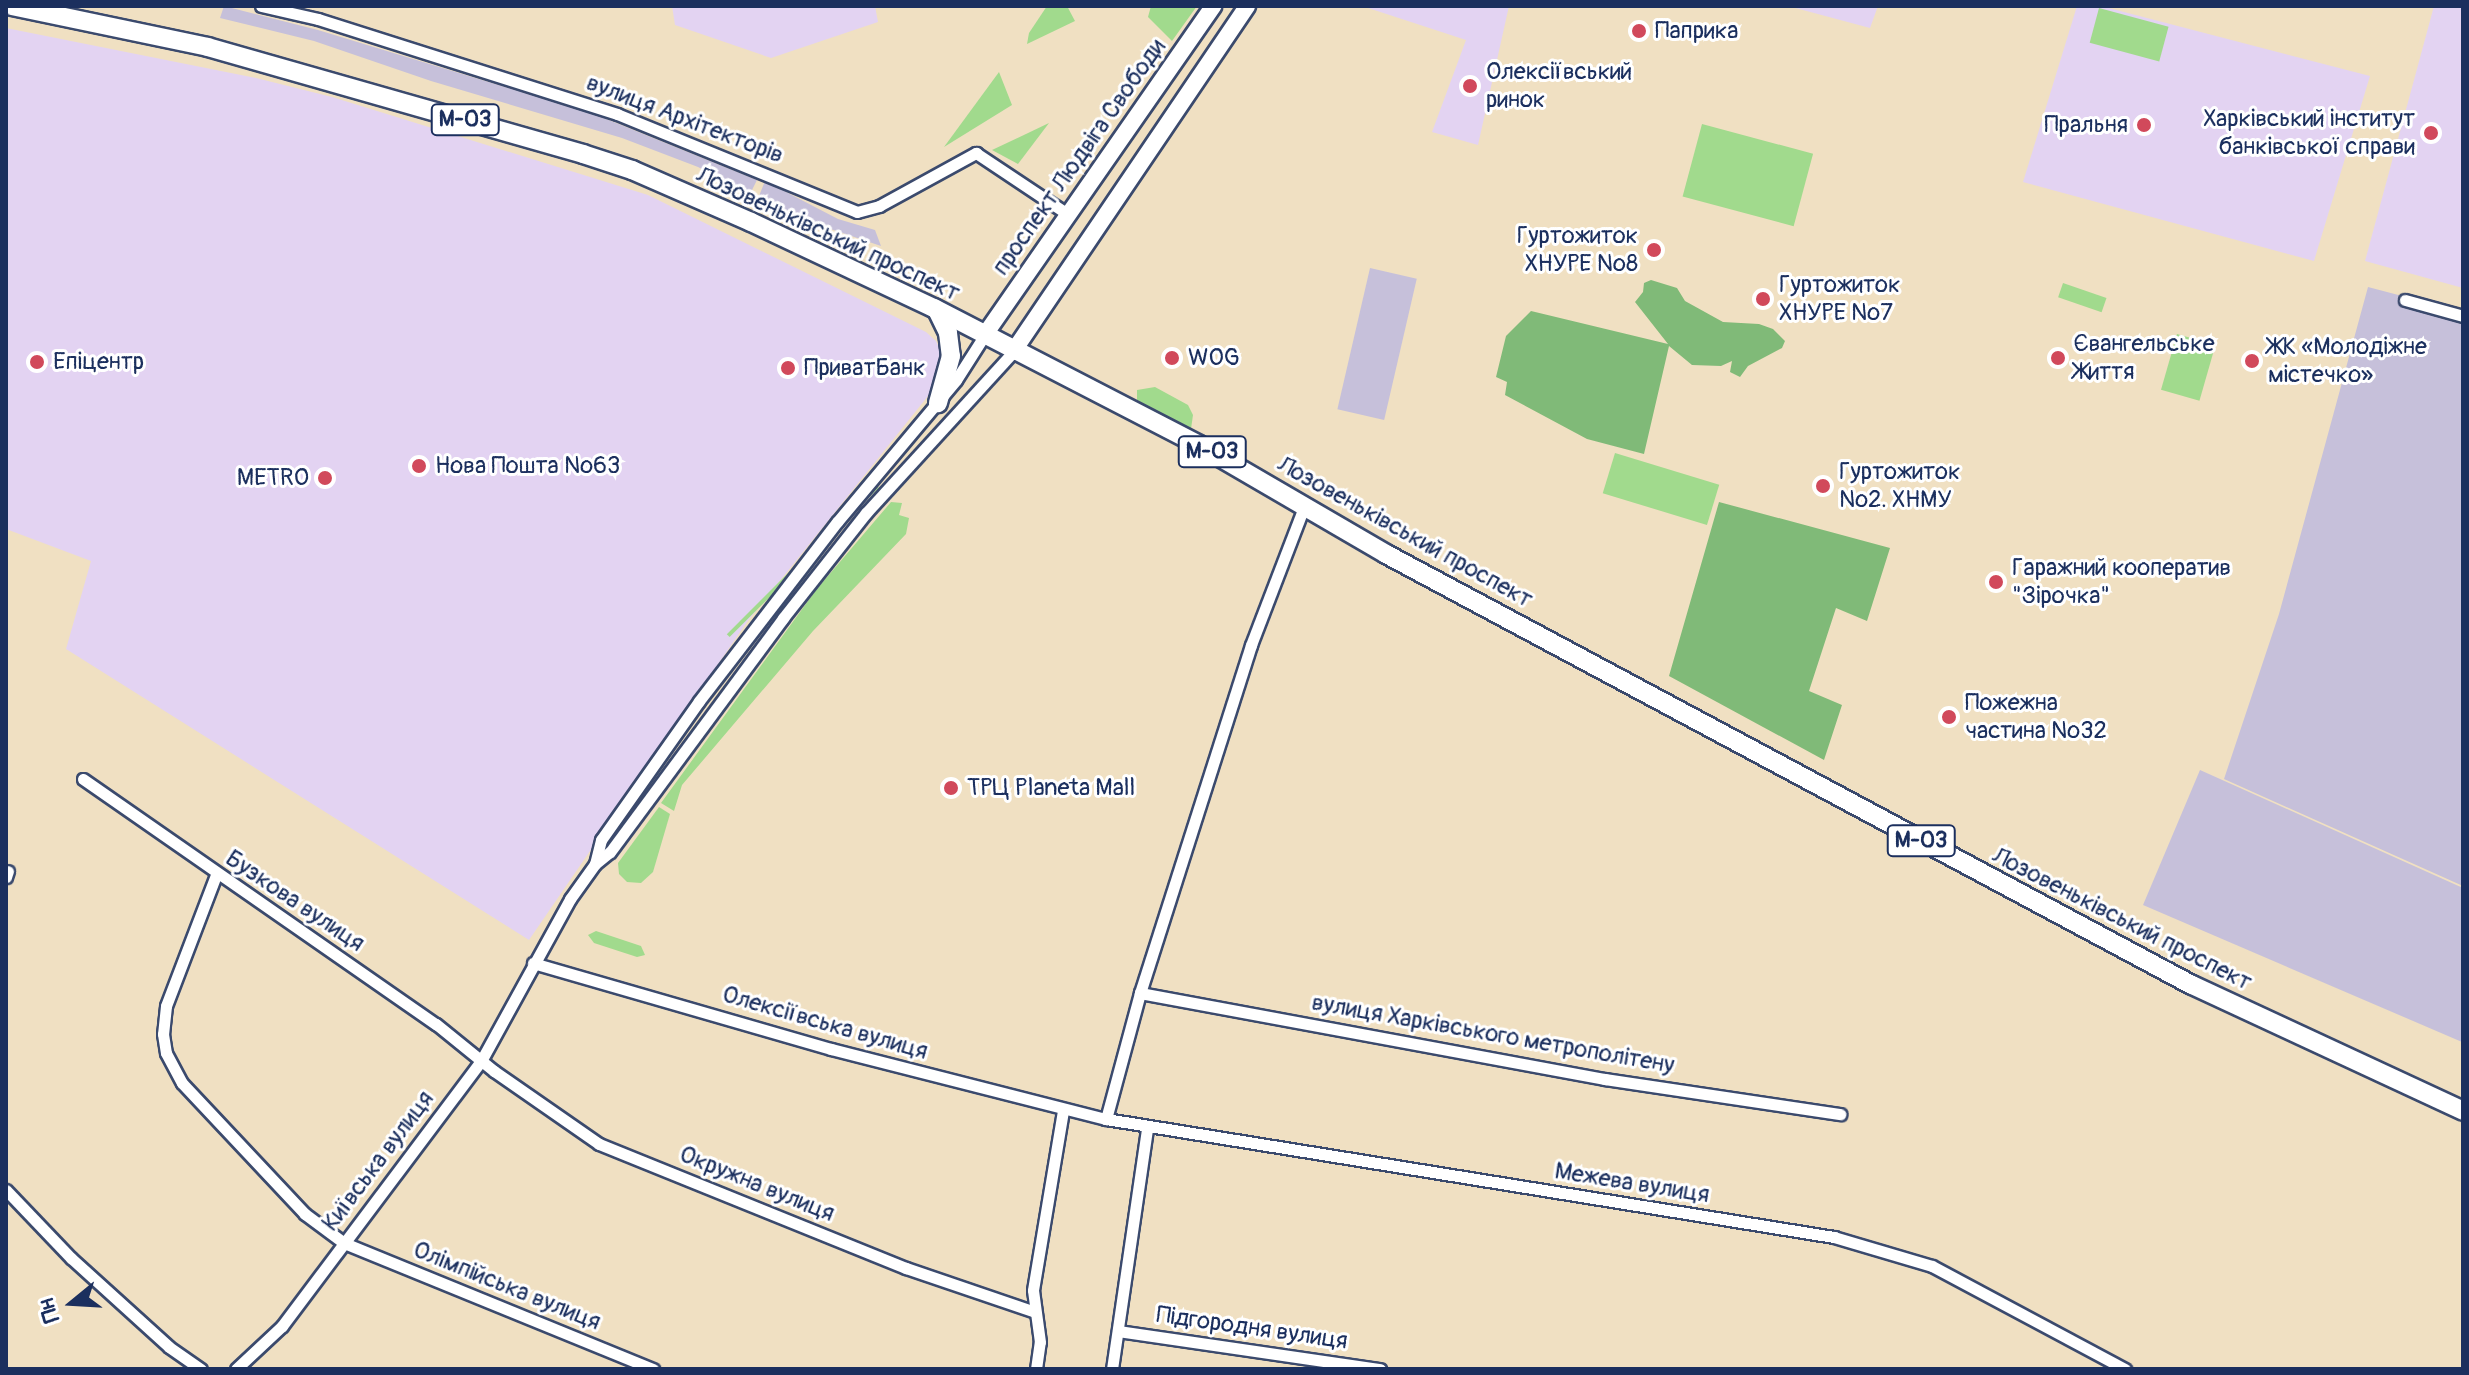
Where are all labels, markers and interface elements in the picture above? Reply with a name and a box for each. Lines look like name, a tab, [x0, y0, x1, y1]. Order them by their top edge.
place label: Паприка	[1655, 17, 1738, 45]
marker: Паприка	[1630, 22, 1648, 40]
street label: проспект Людвіга Свободи	[986, 33, 1172, 281]
place label: Олексіївський ринок	[1486, 58, 1632, 114]
street label: вулиця Архітекторів	[582, 68, 788, 170]
marker: Олексіївський ринок	[1461, 77, 1479, 95]
road number: М-03	[429, 102, 501, 138]
place label: Харківський інститут банківської справи	[2203, 105, 2415, 161]
place label: Пральня	[2044, 111, 2128, 139]
marker: Пральня	[2135, 116, 2153, 134]
marker: Харківський інститут банківської справи	[2422, 124, 2440, 142]
street label: Лозовеньківський проспект	[692, 160, 964, 308]
place label: Гуртожиток ХНУРЕ №8	[1517, 222, 1638, 278]
marker: Гуртожиток ХНУРЕ №8	[1645, 241, 1663, 259]
place label: Гуртожиток ХНУРЕ №7	[1779, 271, 1900, 327]
marker: Гуртожиток ХНУРЕ №7	[1754, 290, 1772, 308]
place label: Євангельське Життя	[2074, 330, 2214, 386]
place label: ЖК «Молодіжне містечко»	[2268, 333, 2427, 389]
place label: WOG	[1188, 344, 1240, 372]
place label: Епіцентр	[53, 348, 144, 376]
marker: WOG	[1163, 349, 1181, 367]
marker: Євангельське Життя	[2049, 349, 2067, 367]
marker: ЖК «Молодіжне містечко»	[2243, 352, 2261, 370]
marker: Епіцентр	[28, 353, 46, 371]
place label: ПриватБанк	[804, 354, 925, 382]
marker: ПриватБанк	[779, 359, 797, 377]
road number: М-03	[1176, 434, 1248, 470]
street label: Лозовеньківський проспект	[1273, 450, 1537, 614]
place label: Нова Пошта №63	[435, 452, 620, 480]
marker: Нова Пошта №63	[410, 457, 428, 475]
place label: Гуртожиток №2. ХНМУ	[1839, 458, 1960, 514]
place label: METRO	[237, 464, 309, 492]
marker: METRO	[316, 469, 334, 487]
marker: Гуртожиток №2. ХНМУ	[1814, 477, 1832, 495]
place label: Гаражний кооператив "Зірочка"	[2012, 554, 2231, 610]
marker: Гаражний кооператив "Зірочка"	[1987, 573, 2005, 591]
place label: Пожежна частина №32	[1965, 689, 2107, 745]
marker: Пожежна частина №32	[1940, 708, 1958, 726]
place label: ТРЦ Planeta Mall	[967, 774, 1135, 802]
marker: ТРЦ Planeta Mall	[942, 779, 960, 797]
road number: М-03	[1885, 823, 1957, 859]
street label: Лозовеньківський проспект	[1988, 841, 2256, 997]
street label: Бузкова вулиця	[220, 844, 370, 958]
street label: Олексіївська вулиця	[719, 980, 931, 1066]
street label: вулиця Харківського метрополітену	[1310, 988, 1676, 1080]
street label: Київська вулиця	[316, 1085, 440, 1237]
street label: Окружна вулиця	[675, 1140, 839, 1228]
street label: Межева вулиця	[1553, 1157, 1711, 1209]
street label: Олімпійська вулиця	[409, 1235, 605, 1337]
north arrow	[32, 1263, 112, 1343]
text: Пн	[32, 1295, 66, 1326]
street label: Підгородня вулиця	[1154, 1300, 1350, 1356]

